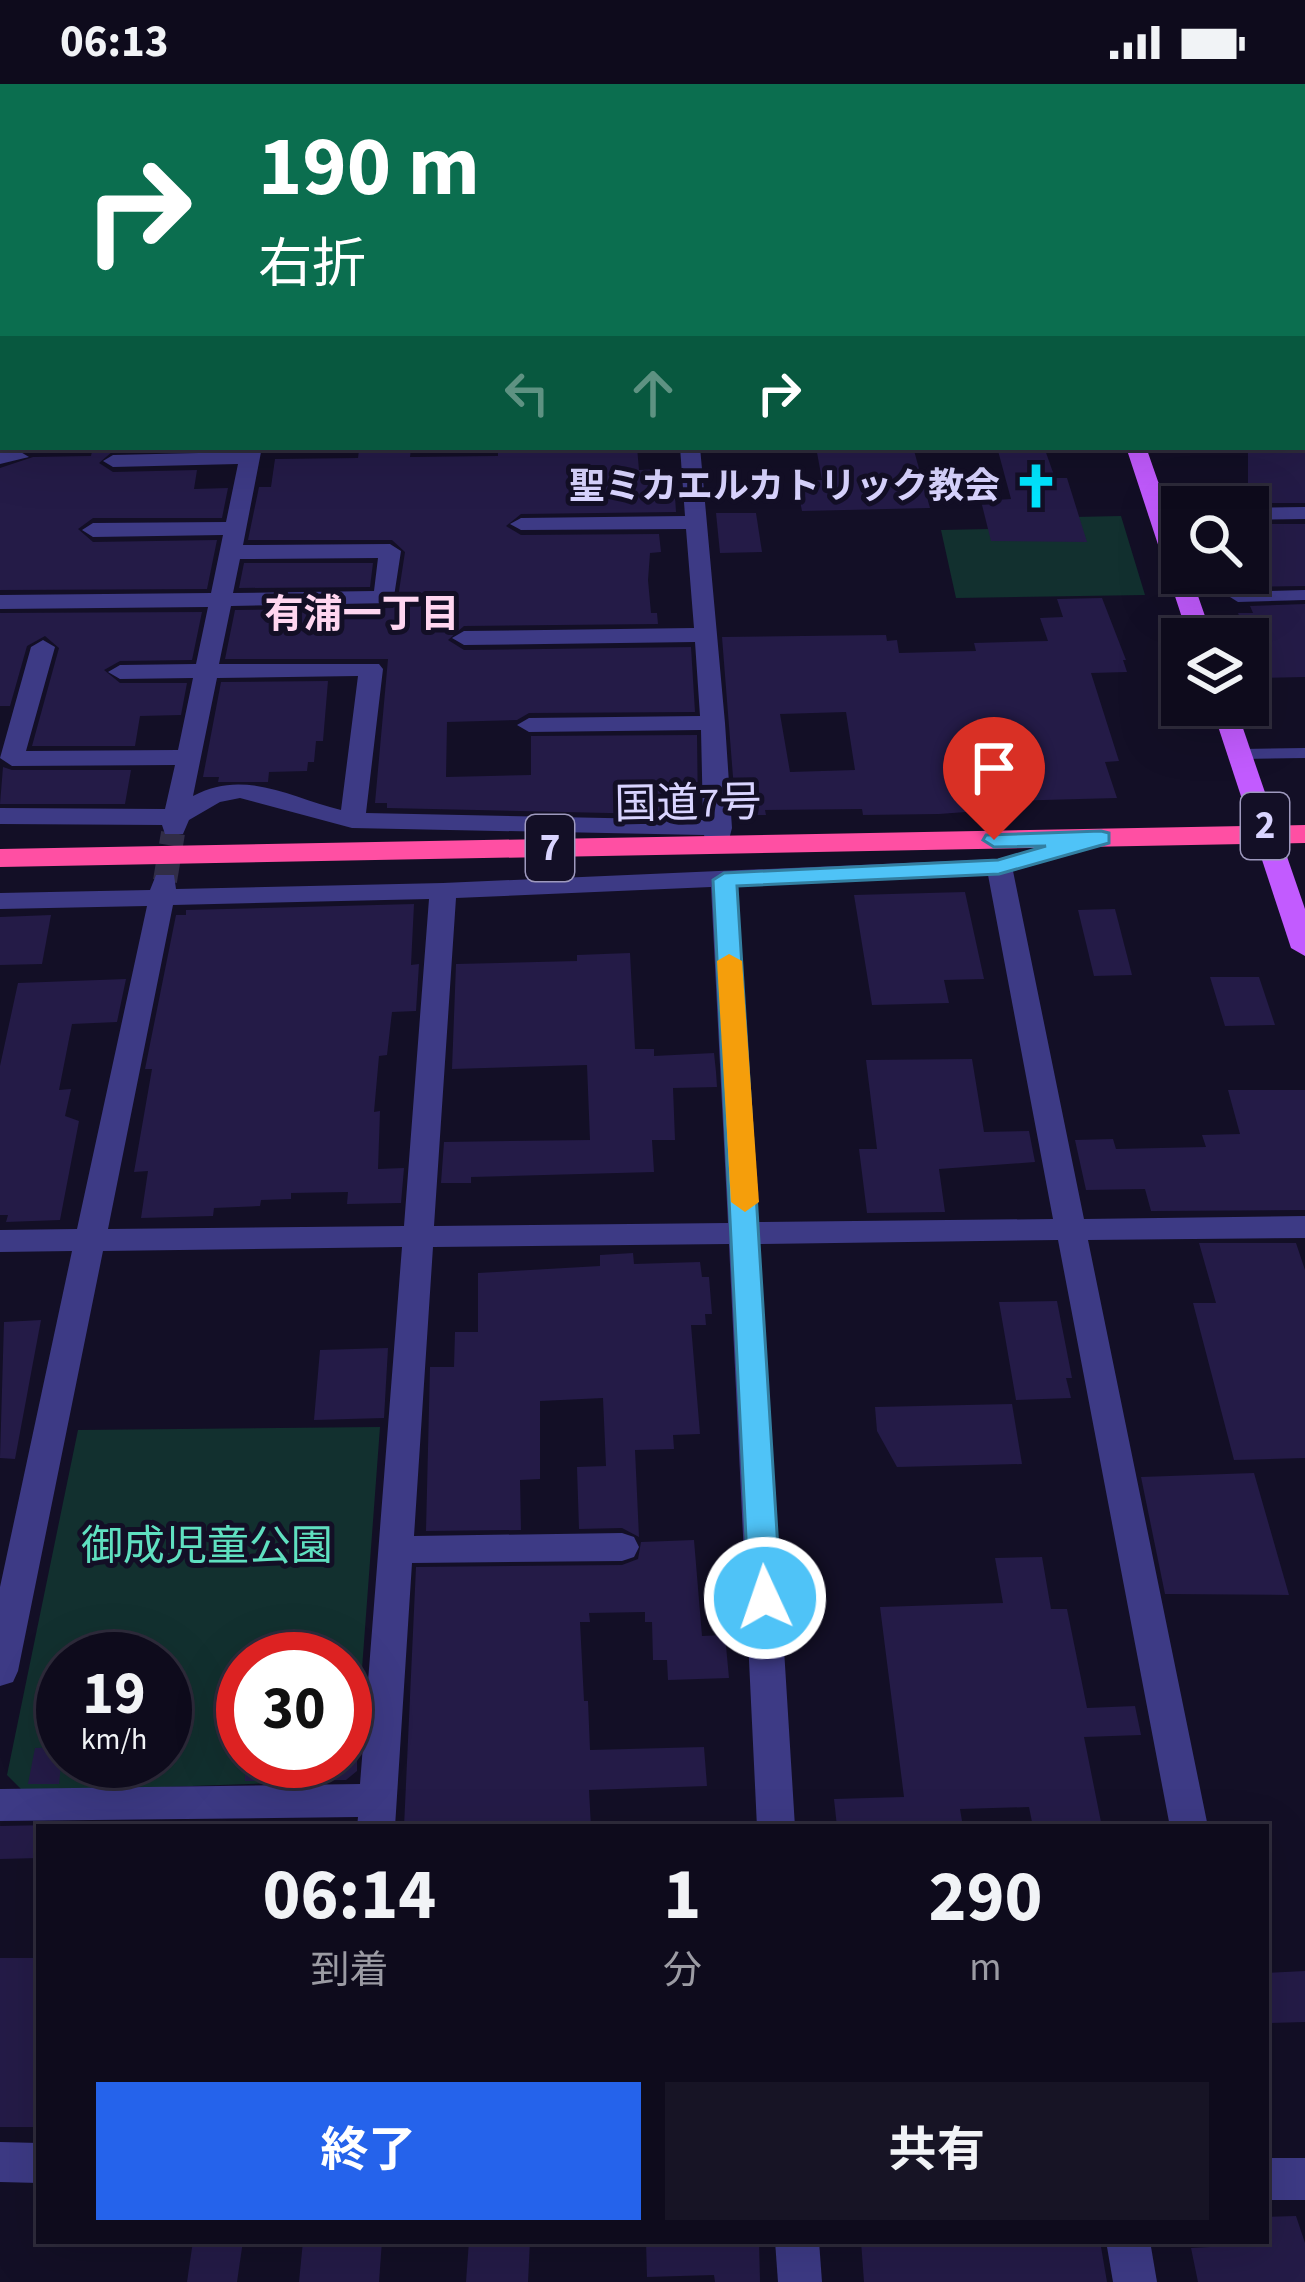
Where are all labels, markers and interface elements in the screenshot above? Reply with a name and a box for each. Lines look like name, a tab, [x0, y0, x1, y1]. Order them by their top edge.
text: 06:13	[60, 10, 169, 74]
text: 190 m	[258, 108, 480, 228]
icon: right	[60, 132, 216, 288]
text: 右折	[258, 227, 366, 304]
icon: left	[494, 360, 560, 426]
icon: ahead	[620, 360, 686, 426]
icon: right	[746, 360, 812, 426]
place label: 聖ミカエルカトリック教会	[569, 461, 1000, 512]
church icon: 聖ミカエルカトリック教会	[1011, 461, 1061, 511]
map controls	[1161, 486, 1269, 726]
button: search	[1161, 486, 1269, 594]
district label: 有浦一丁目	[264, 587, 460, 643]
button: layers	[1161, 618, 1269, 726]
pin	[943, 717, 1045, 840]
icon: arrive	[961, 735, 1027, 801]
street label: 国道7号	[614, 773, 762, 835]
road number: 2	[1241, 793, 1289, 859]
road number: 7	[526, 815, 574, 881]
park label: 御成児童公園	[81, 1517, 333, 1577]
position arrow	[702, 1535, 828, 1661]
speed limit sign: 30	[216, 1632, 372, 1788]
text: 19	[82, 1652, 146, 1737]
text: km/h	[81, 1718, 147, 1761]
text: 06:14	[263, 1844, 436, 1947]
text: 1	[663, 1844, 701, 1947]
text: 290	[928, 1846, 1042, 1949]
text: m	[969, 1940, 1002, 1996]
text: 到着	[310, 1943, 388, 1999]
text: 分	[663, 1943, 702, 1999]
button: 終了	[96, 2082, 641, 2220]
button: 共有	[665, 2082, 1209, 2220]

